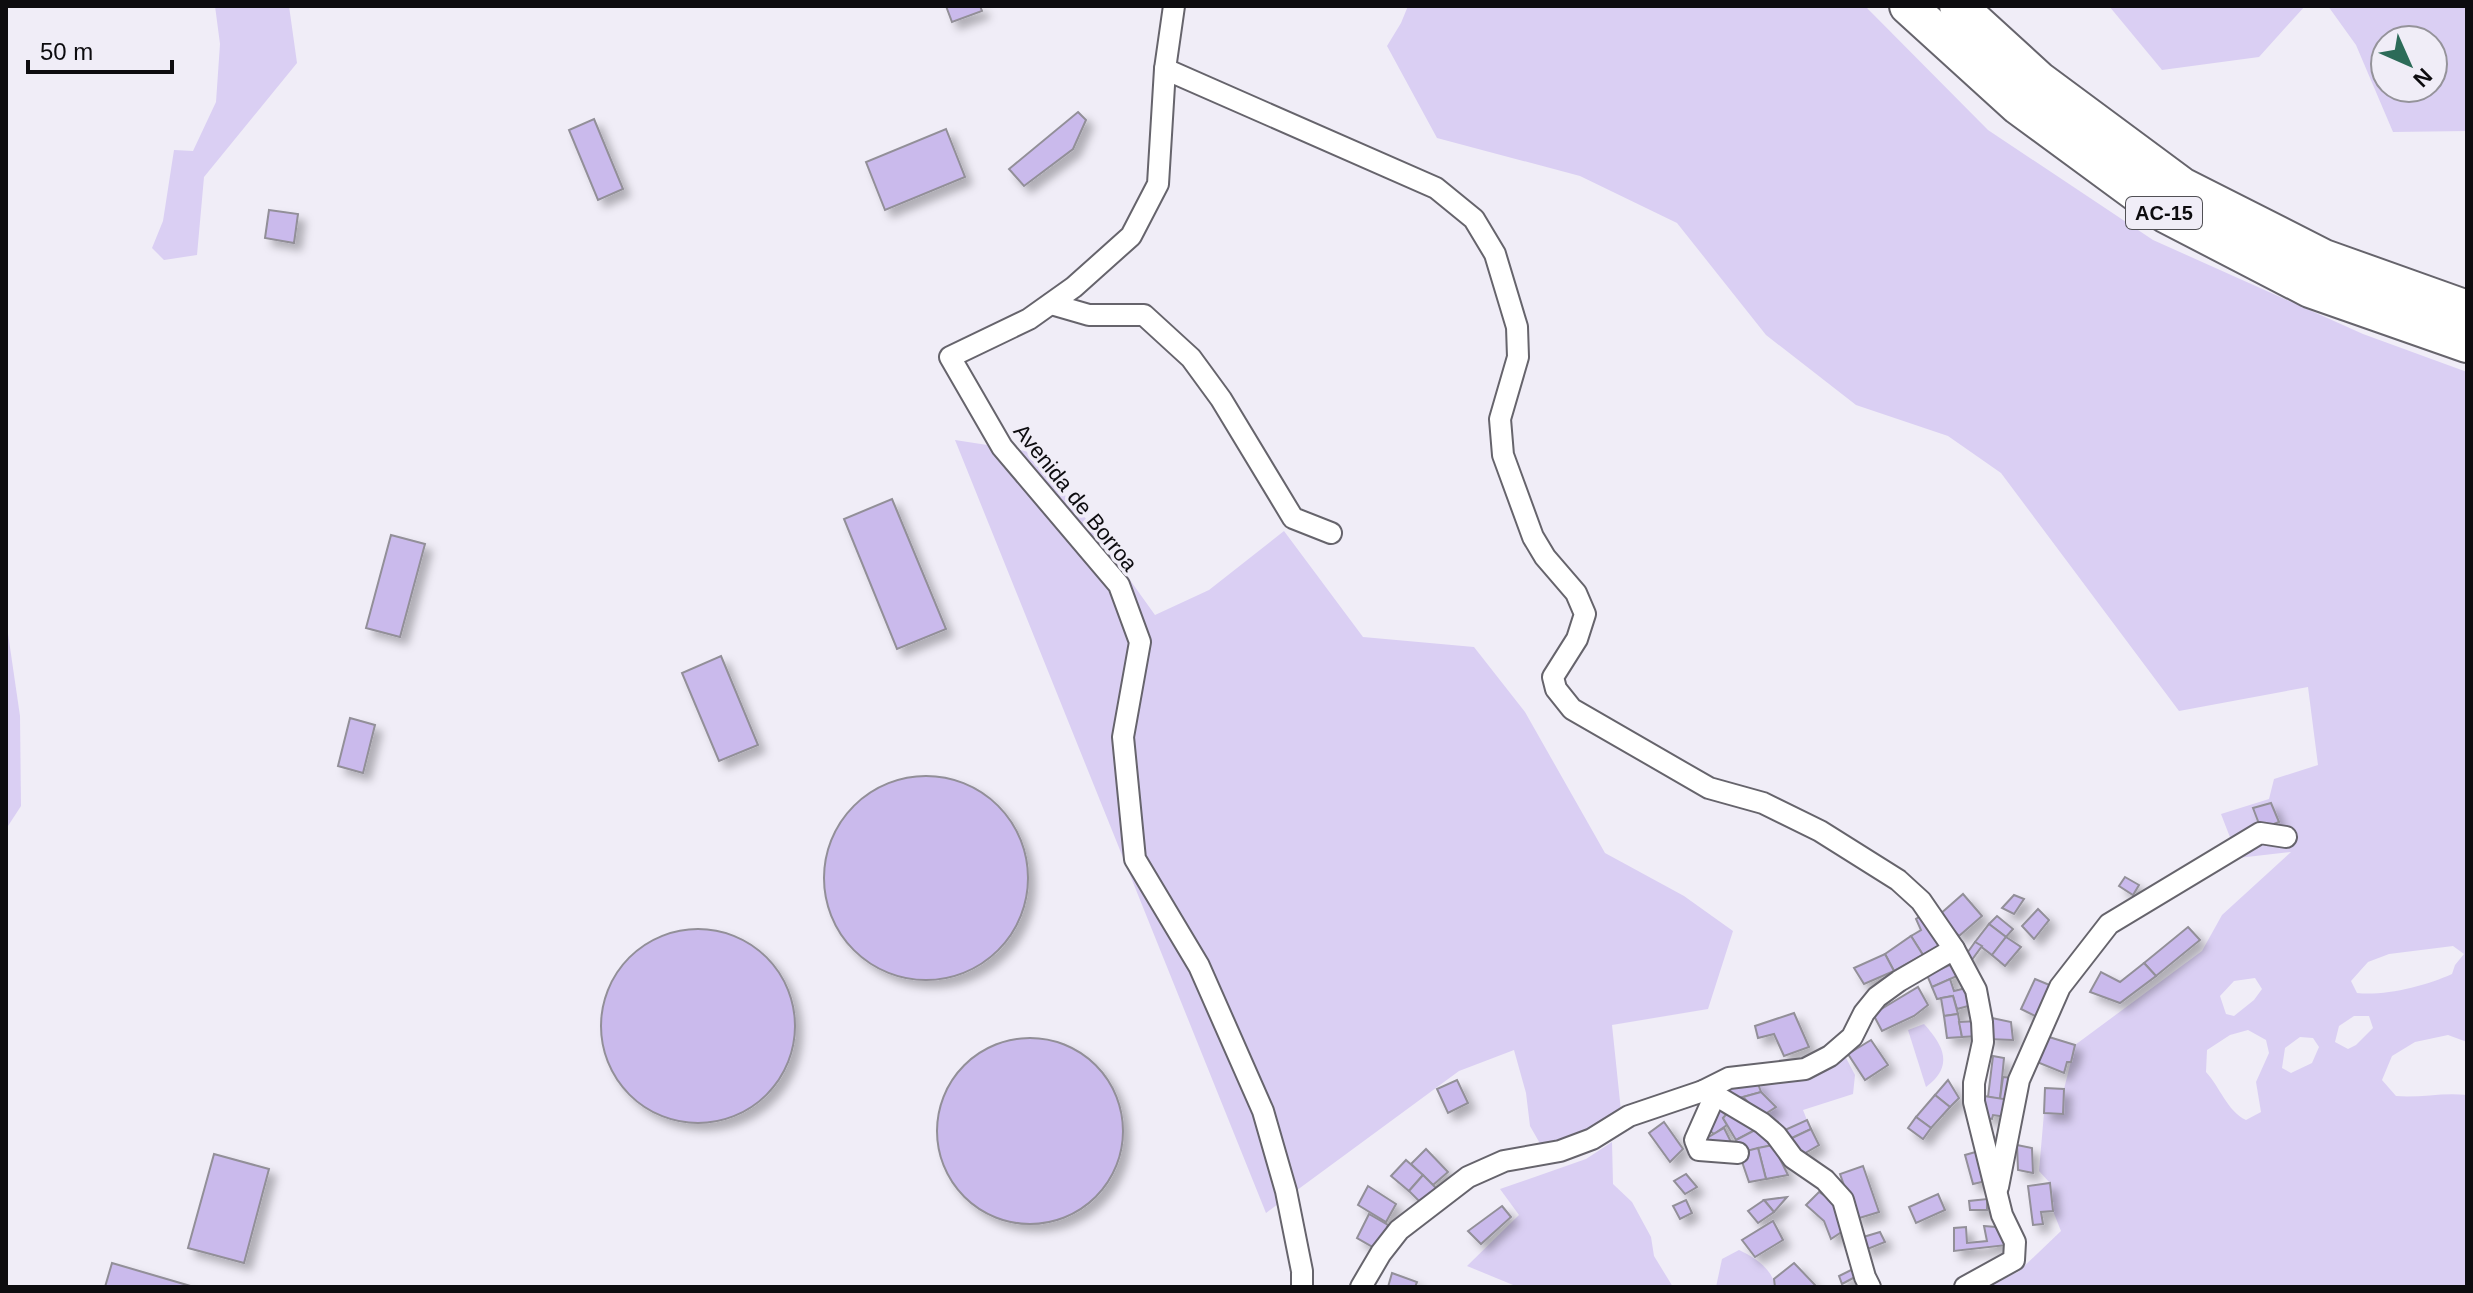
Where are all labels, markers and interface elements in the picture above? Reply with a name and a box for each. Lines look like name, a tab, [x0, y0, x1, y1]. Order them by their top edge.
scale bar	[28, 24, 172, 74]
north arrow	[2369, 24, 2449, 104]
text: 50 m	[40, 38, 93, 65]
text: N	[2408, 63, 2437, 92]
road number: AC-15	[2126, 197, 2202, 229]
street label: Avenida de Borroa	[1009, 419, 1143, 576]

